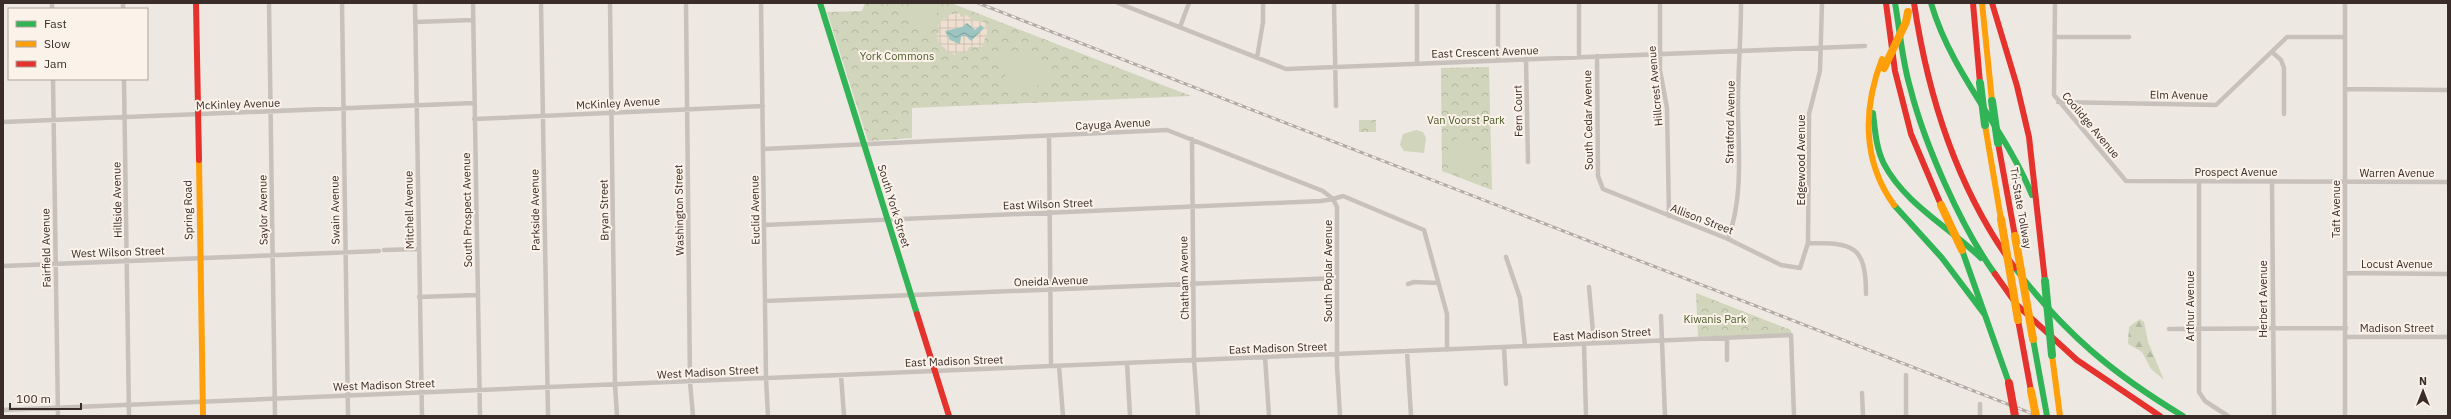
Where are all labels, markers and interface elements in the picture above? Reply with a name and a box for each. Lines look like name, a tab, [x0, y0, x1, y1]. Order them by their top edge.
legend	[8, 8, 148, 80]
text: Fast	[44, 16, 67, 31]
text: Slow	[44, 36, 70, 51]
street label: East Crescent Avenue	[1431, 43, 1539, 61]
street label: Hillcrest Avenue	[1645, 45, 1665, 127]
park label: York Commons	[860, 49, 934, 63]
text: Jam	[44, 56, 67, 71]
street label: South Cedar Avenue	[1580, 70, 1596, 170]
street label: Stratford Avenue	[1722, 80, 1738, 164]
street label: Fern Court	[1511, 85, 1525, 137]
street label: Elm Avenue	[2150, 87, 2208, 103]
street label: Coolidge Avenue	[2059, 89, 2123, 161]
street label: McKinley Avenue	[576, 94, 660, 112]
street label: McKinley Avenue	[196, 96, 280, 112]
park label: Van Voorst Park	[1427, 113, 1505, 127]
street label: Cayuga Avenue	[1075, 115, 1151, 133]
street label: Edgewood Avenue	[1794, 115, 1808, 205]
street label: South Prospect Avenue	[459, 153, 475, 267]
street label: Hillside Avenue	[109, 162, 125, 238]
street label: South York Street	[875, 163, 913, 249]
street label: Washington Street	[671, 164, 687, 256]
street label: Prospect Avenue	[2194, 165, 2278, 179]
street label: Tri-State Tollway	[2007, 166, 2035, 250]
street label: Warren Avenue	[2359, 166, 2435, 180]
street label: Parkside Avenue	[527, 169, 543, 251]
street label: Mitchell Avenue	[401, 171, 417, 249]
street label: Saylor Avenue	[255, 175, 271, 245]
street label: Swain Avenue	[327, 175, 343, 245]
street label: Euclid Avenue	[747, 175, 763, 245]
street label: Bryan Street	[596, 179, 612, 241]
street label: Spring Road	[180, 180, 196, 240]
street label: Taft Avenue	[2329, 180, 2343, 238]
street label: East Wilson Street	[1003, 195, 1093, 213]
street label: Allison Street	[1669, 201, 1736, 237]
street label: Fairfield Avenue	[38, 208, 54, 288]
street label: South Poplar Avenue	[1321, 220, 1335, 322]
street label: Chatham Avenue	[1176, 236, 1192, 320]
street label: West Wilson Street	[71, 243, 165, 261]
street label: Locust Avenue	[2361, 257, 2433, 271]
street label: Herbert Avenue	[2256, 260, 2270, 338]
street label: Arthur Avenue	[2183, 271, 2197, 341]
street label: Oneida Avenue	[1014, 273, 1088, 289]
park label: Kiwanis Park	[1683, 312, 1747, 326]
street label: Madison Street	[2360, 321, 2434, 335]
street label: East Madison Street	[1552, 324, 1652, 344]
street label: East Madison Street	[1229, 339, 1328, 357]
street label: East Madison Street	[905, 352, 1004, 370]
street label: West Madison Street	[657, 362, 759, 382]
north arrow	[2403, 371, 2443, 411]
text: N	[2419, 374, 2427, 388]
street label: West Madison Street	[333, 376, 435, 394]
scale bar	[10, 385, 81, 411]
text: 100 m	[16, 391, 51, 406]

